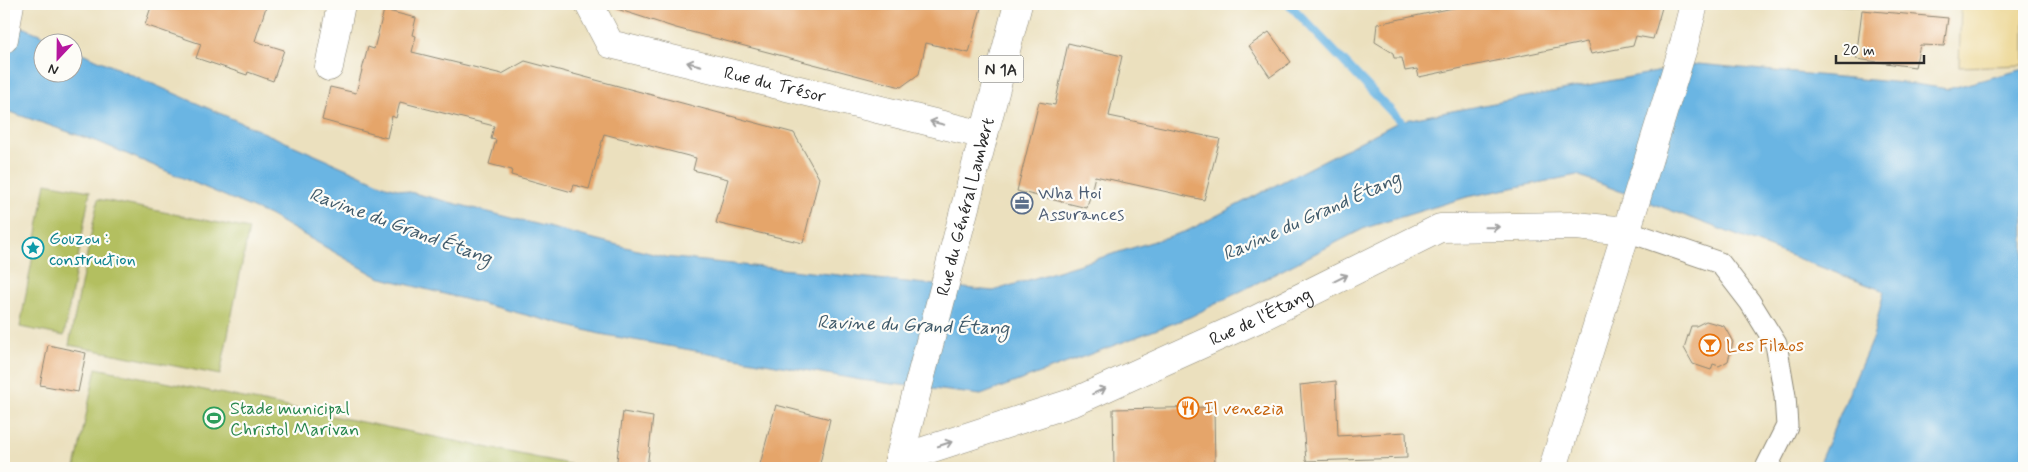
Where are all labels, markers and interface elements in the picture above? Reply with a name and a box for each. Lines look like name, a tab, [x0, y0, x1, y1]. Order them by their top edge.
north arrow	[32, 32, 82, 82]
scale bar	[1836, 32, 1923, 64]
text: 20 m	[1843, 41, 1875, 61]
road number: N 1A	[978, 56, 1024, 82]
text: N	[46, 59, 61, 79]
one-way arrow	[686, 59, 702, 68]
street label: Rue du Trésor	[721, 61, 829, 109]
street label: Rue du Général Lambert	[931, 115, 1001, 299]
one-way arrow	[929, 118, 945, 127]
water label: Ravine du Grand Étang	[1219, 165, 1406, 269]
water label: Ravine du Grand Étang	[305, 182, 496, 273]
place label: Wha Hoi Assurances	[1038, 182, 1124, 227]
office icon: Wha Hoi Assurances	[1010, 191, 1034, 215]
one-way arrow	[1484, 223, 1500, 232]
place label: Gouzou : construction	[49, 227, 136, 272]
place icon: Gouzou : construction	[21, 236, 45, 260]
one-way arrow	[1333, 272, 1348, 282]
street label: Rue de l'Étang	[1206, 283, 1316, 352]
water label: Ravine du Grand Étang	[816, 310, 1011, 343]
bar icon: Les Filaos	[1698, 333, 1722, 357]
place label: Les Filaos	[1726, 334, 1804, 358]
one-way arrow	[1091, 385, 1106, 395]
restaurant icon: Il venezia	[1176, 396, 1200, 420]
place label: Stade municipal Christol Marivan	[230, 397, 359, 442]
place label: Il venezia	[1204, 397, 1284, 421]
sports icon: Stade municipal Christol Marivan	[202, 406, 226, 430]
one-way arrow	[937, 439, 953, 448]

